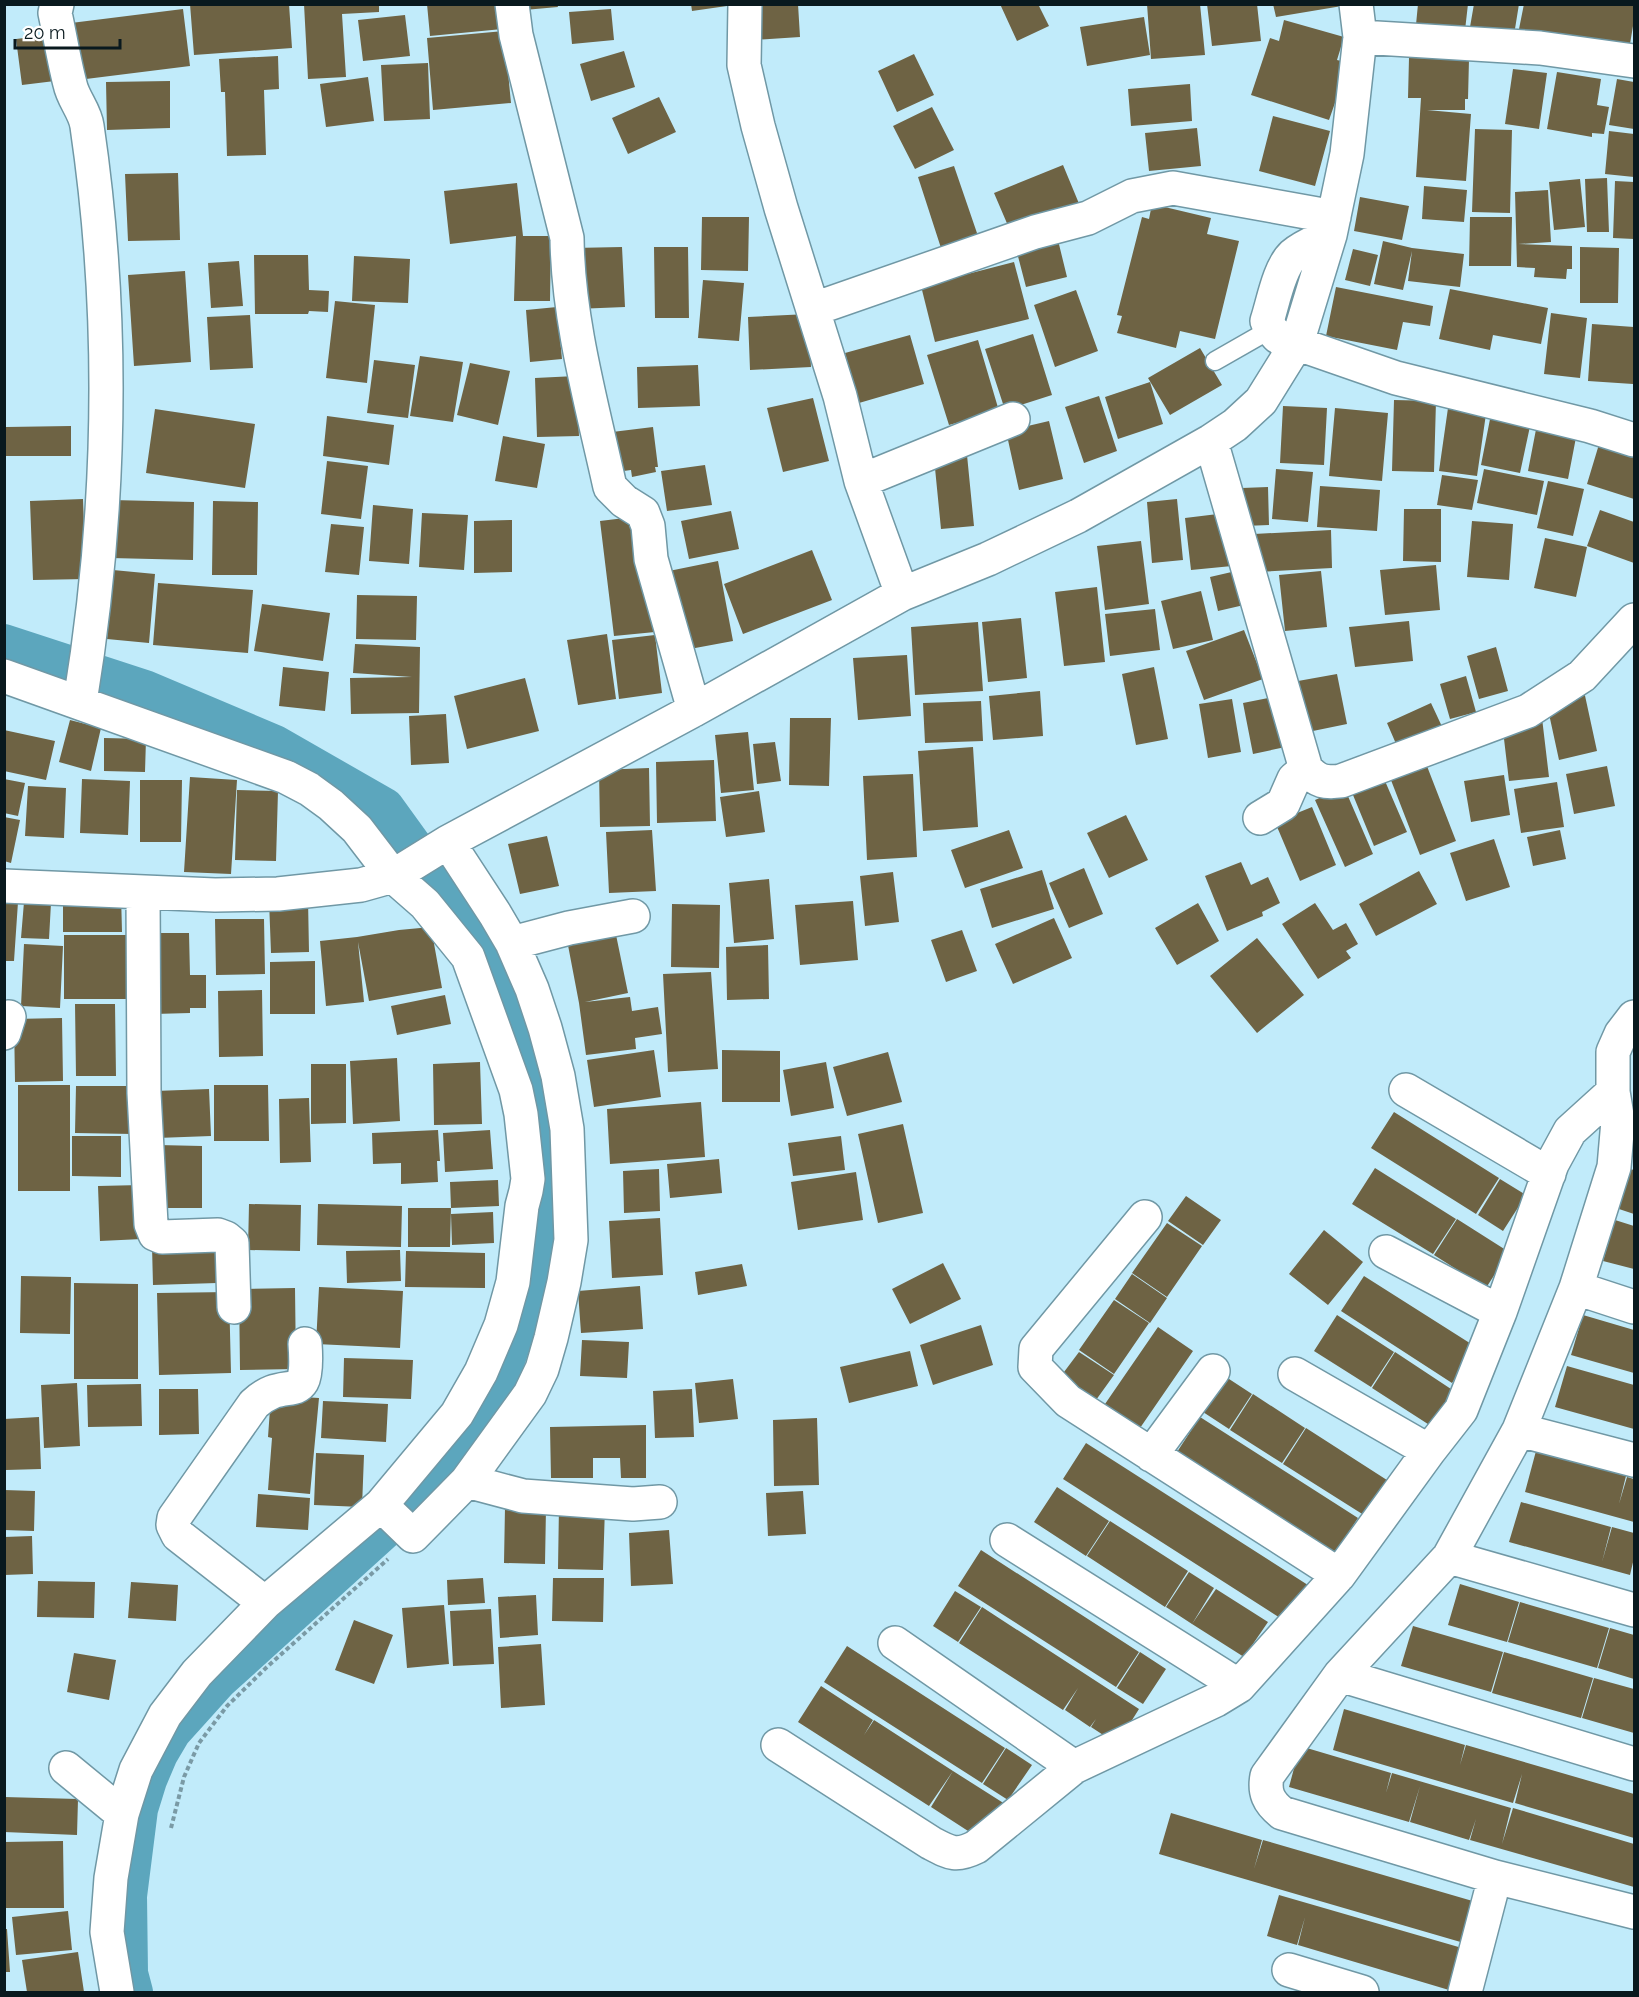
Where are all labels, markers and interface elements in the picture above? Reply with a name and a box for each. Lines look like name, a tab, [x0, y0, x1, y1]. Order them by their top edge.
scale bar	[15, 12, 120, 50]
text: 20 m	[24, 22, 66, 43]

